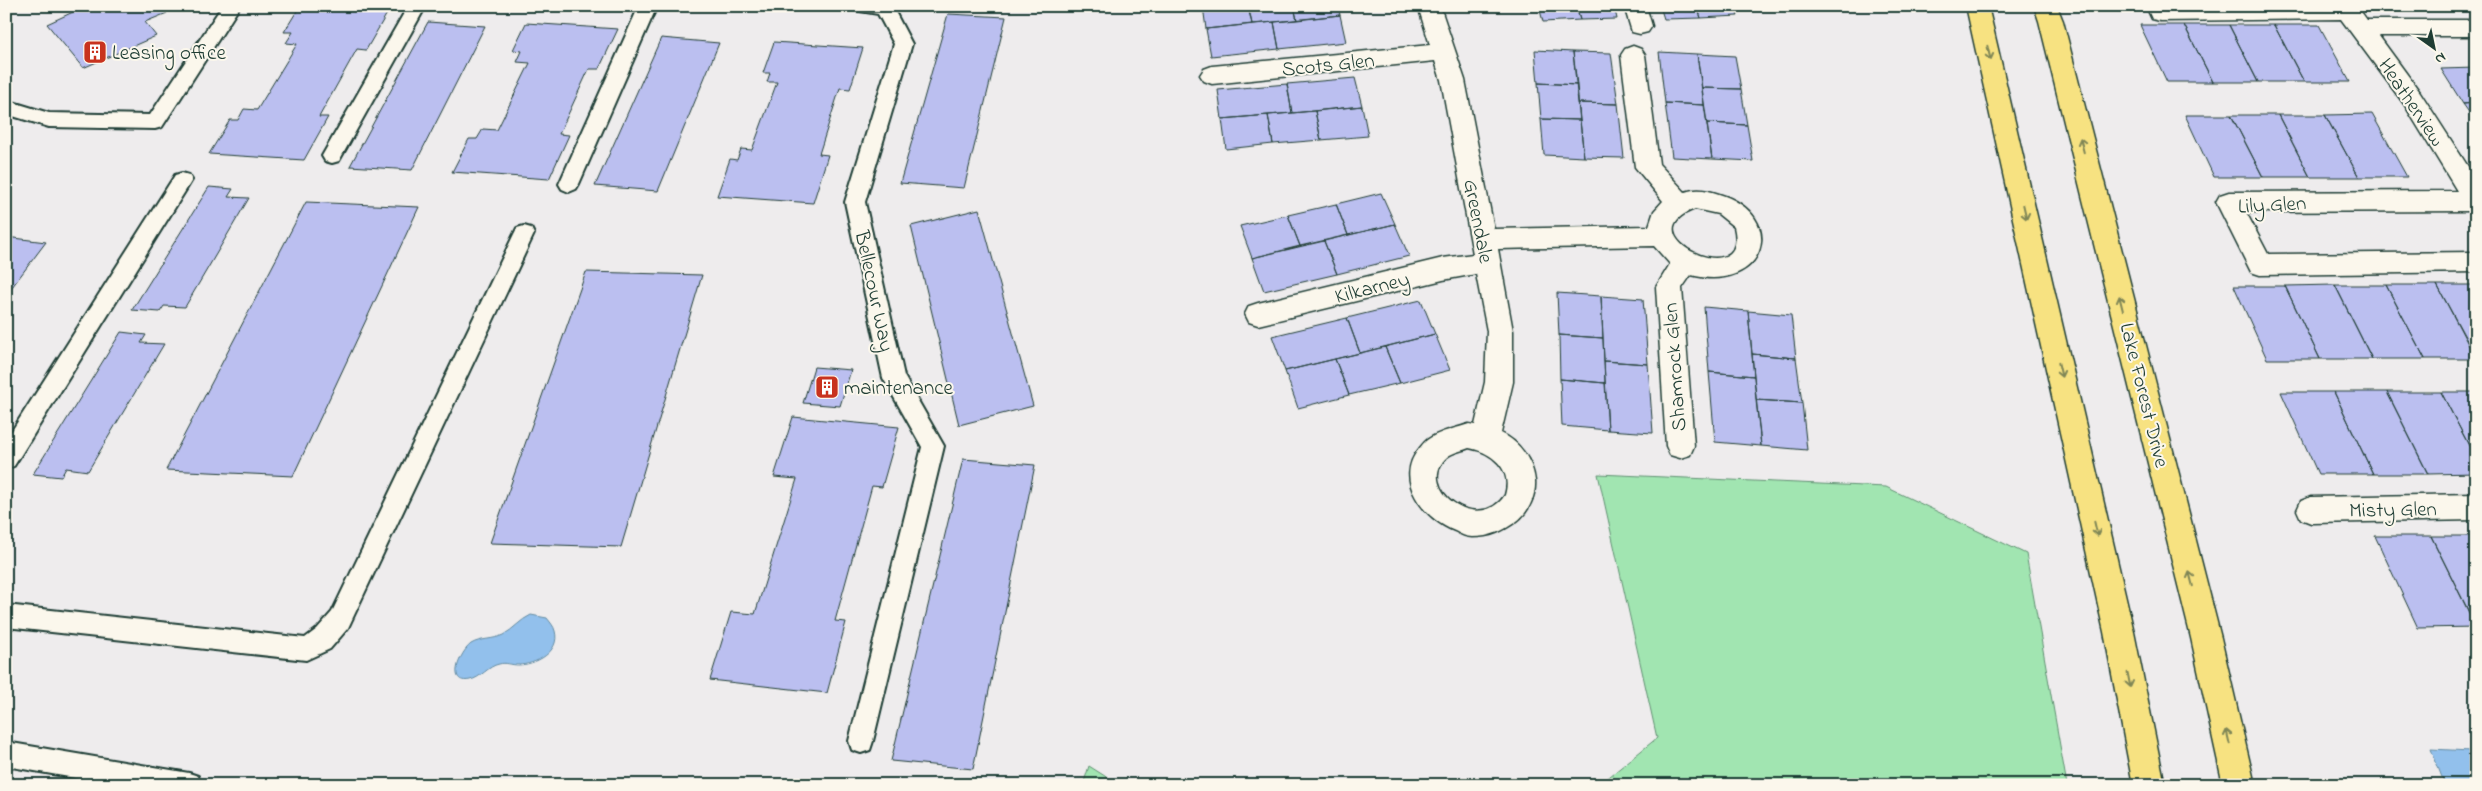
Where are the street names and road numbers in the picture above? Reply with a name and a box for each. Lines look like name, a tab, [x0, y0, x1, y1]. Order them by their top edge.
street label: Scots Glen	[1280, 46, 1376, 86]
street label: Heatherview	[2370, 53, 2451, 153]
street label: Greendale	[1454, 177, 1500, 266]
street label: Lily Glen	[2237, 189, 2307, 225]
street label: Bellecour Way	[843, 227, 901, 355]
street label: Kilkarney	[1332, 265, 1413, 315]
street label: Shamrock Glen	[1657, 302, 1695, 432]
street label: Lake Forest Drive	[2111, 320, 2176, 472]
street label: Misty Glen	[2349, 495, 2437, 529]

